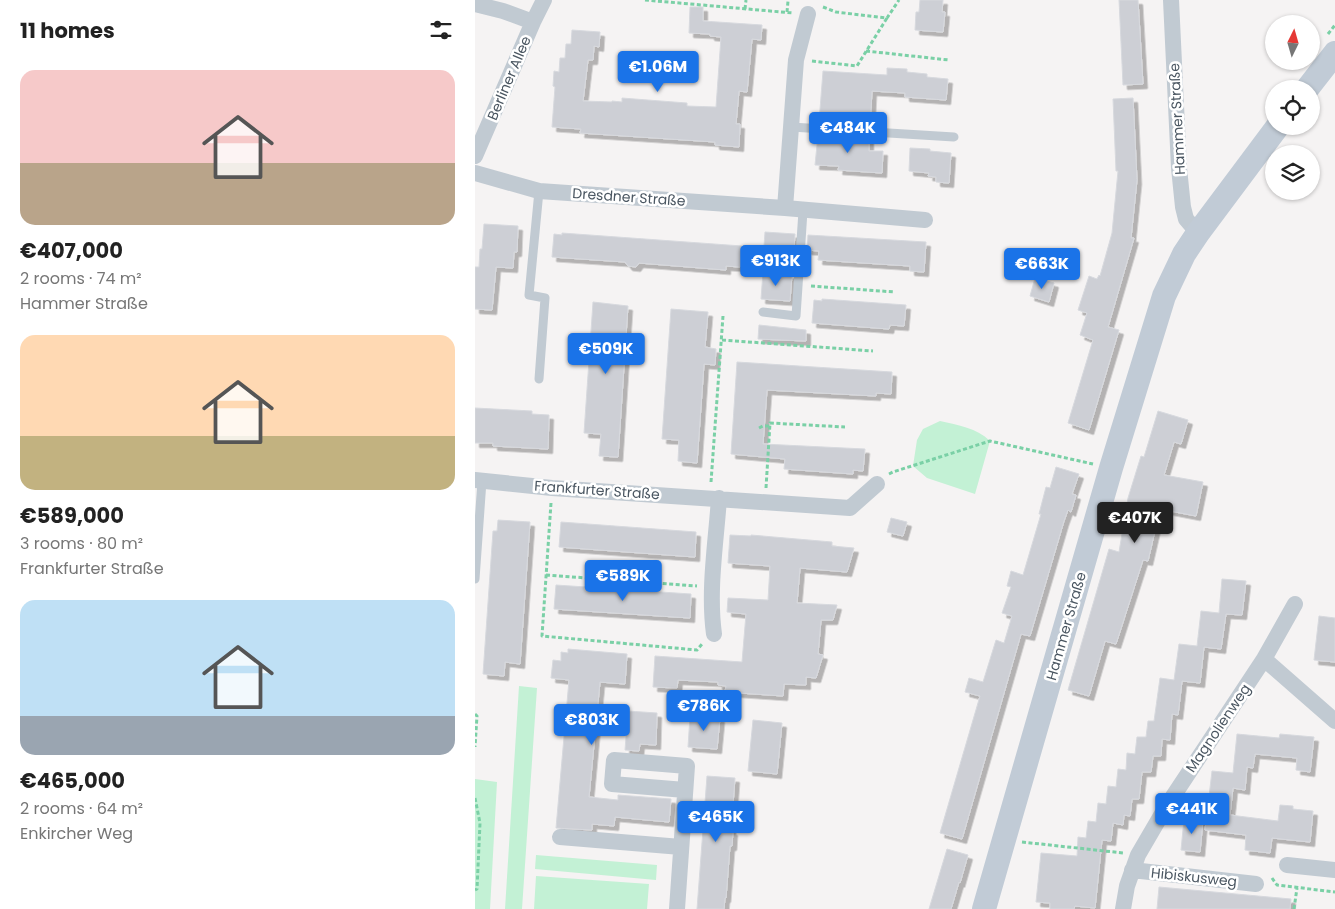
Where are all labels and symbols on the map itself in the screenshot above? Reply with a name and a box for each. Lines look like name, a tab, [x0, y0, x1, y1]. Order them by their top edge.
north arrow	[1265, 15, 1320, 70]
street label: Berliner Allee	[482, 33, 536, 123]
pin: €1.06M	[617, 51, 699, 93]
street label: Hammer Straße	[1164, 62, 1190, 175]
pin: €484K	[813, 112, 883, 154]
street label: Dresdner Straße	[572, 183, 687, 211]
pin: €913K	[741, 244, 811, 287]
pin: €663K	[1007, 248, 1077, 290]
pin: €509K	[571, 332, 641, 375]
street label: Frankfurter Straße	[534, 476, 661, 504]
pin: €407K	[1100, 502, 1170, 544]
pin: €589K	[588, 560, 658, 602]
street label: Hammer Straße	[1041, 569, 1091, 683]
street label: Magnolienweg	[1181, 680, 1255, 776]
pin: €786K	[669, 690, 739, 732]
pin: €803K	[557, 704, 627, 746]
pin: €441K	[1157, 792, 1227, 835]
pin: €465K	[681, 800, 751, 843]
street label: Hibiskusweg	[1150, 863, 1238, 891]

